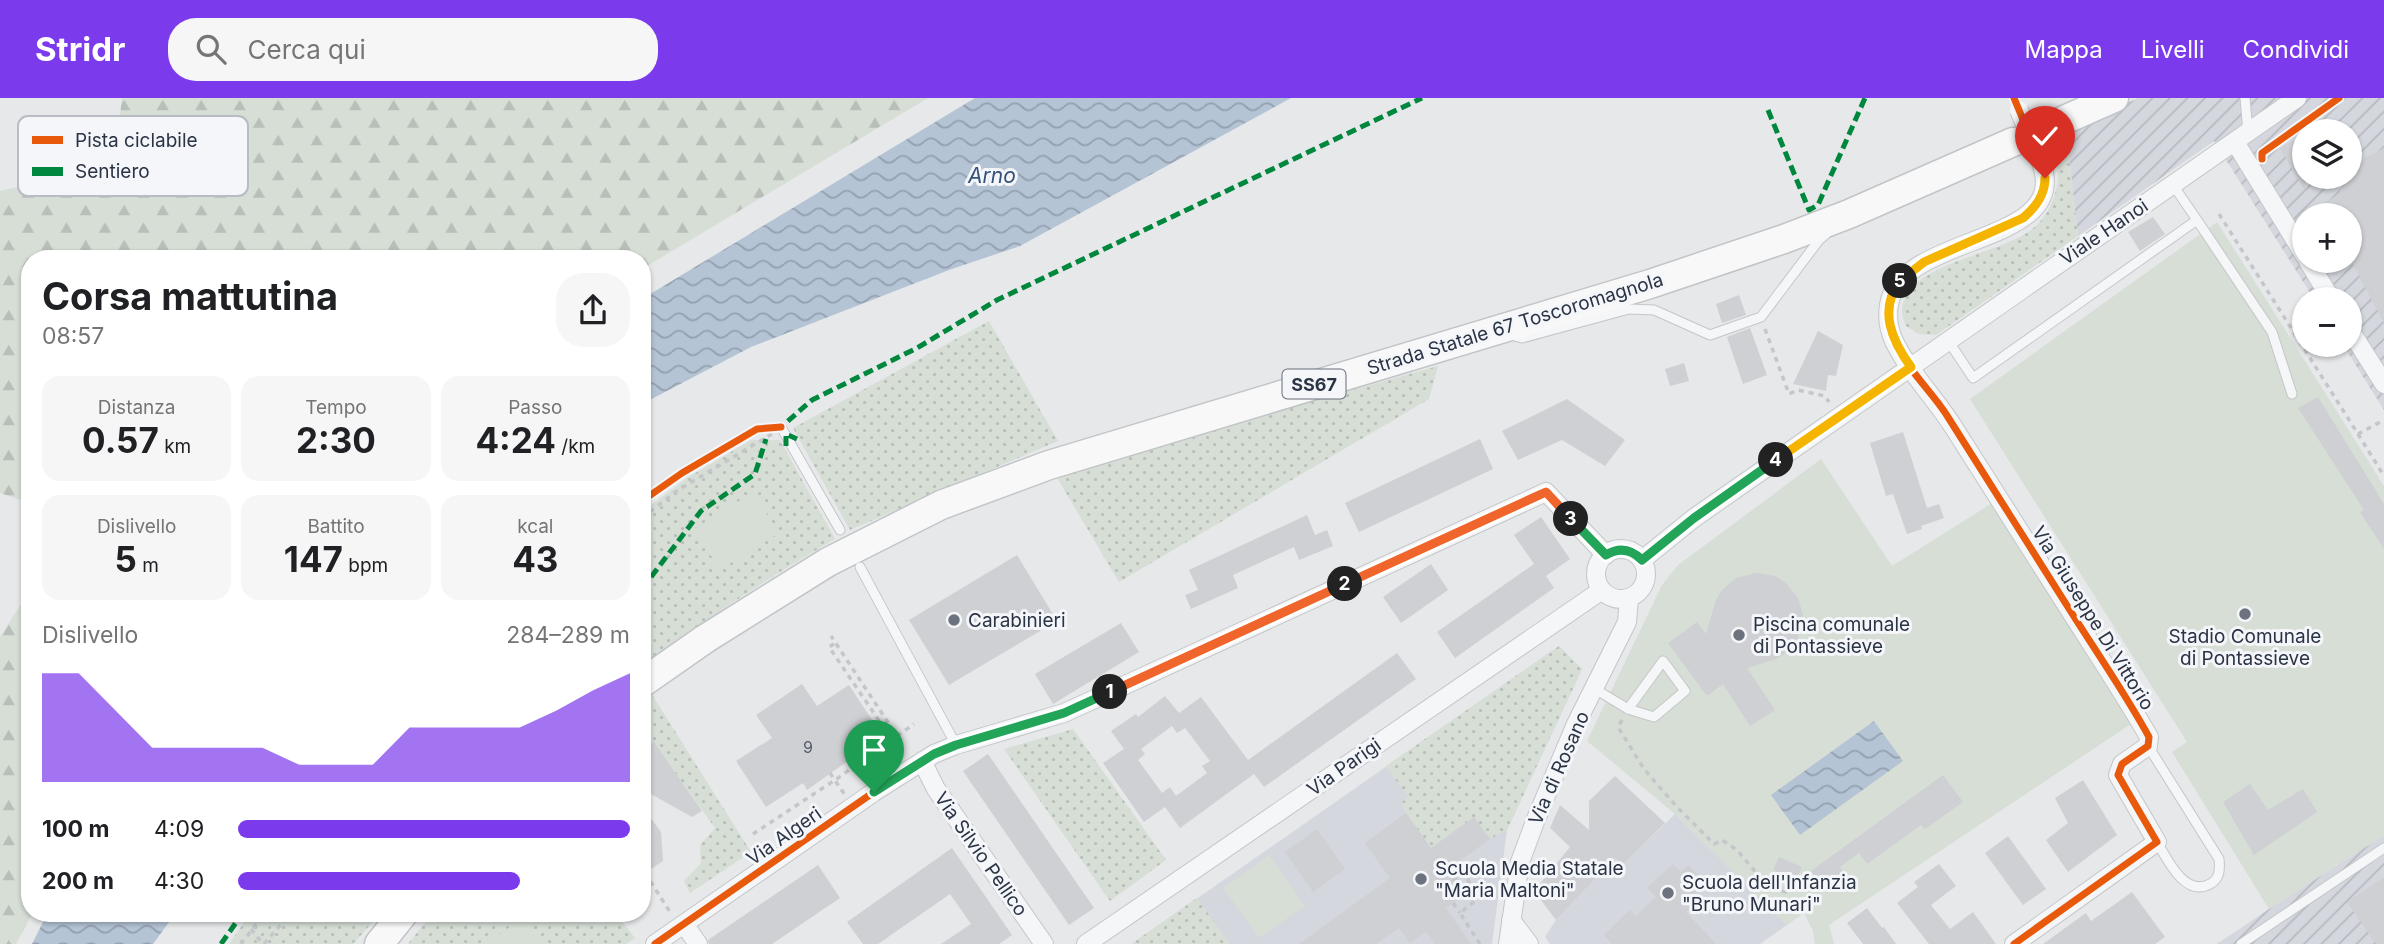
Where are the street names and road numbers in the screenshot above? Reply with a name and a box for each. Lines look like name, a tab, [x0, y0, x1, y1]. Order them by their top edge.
street label: Viale Hanoi	[2056, 194, 2152, 270]
street label: Strada Statale 67 Toscoromagnola	[1364, 268, 1666, 380]
road number: SS67	[1282, 370, 1346, 398]
street label: Via Giuseppe Di Vittorio	[2027, 522, 2159, 714]
street label: Via di Rosano	[1524, 708, 1594, 828]
street label: Via Parigi	[1303, 733, 1385, 801]
street label: Via Silvio Pellico	[930, 787, 1032, 921]
street label: Via Algeri	[742, 802, 826, 870]

